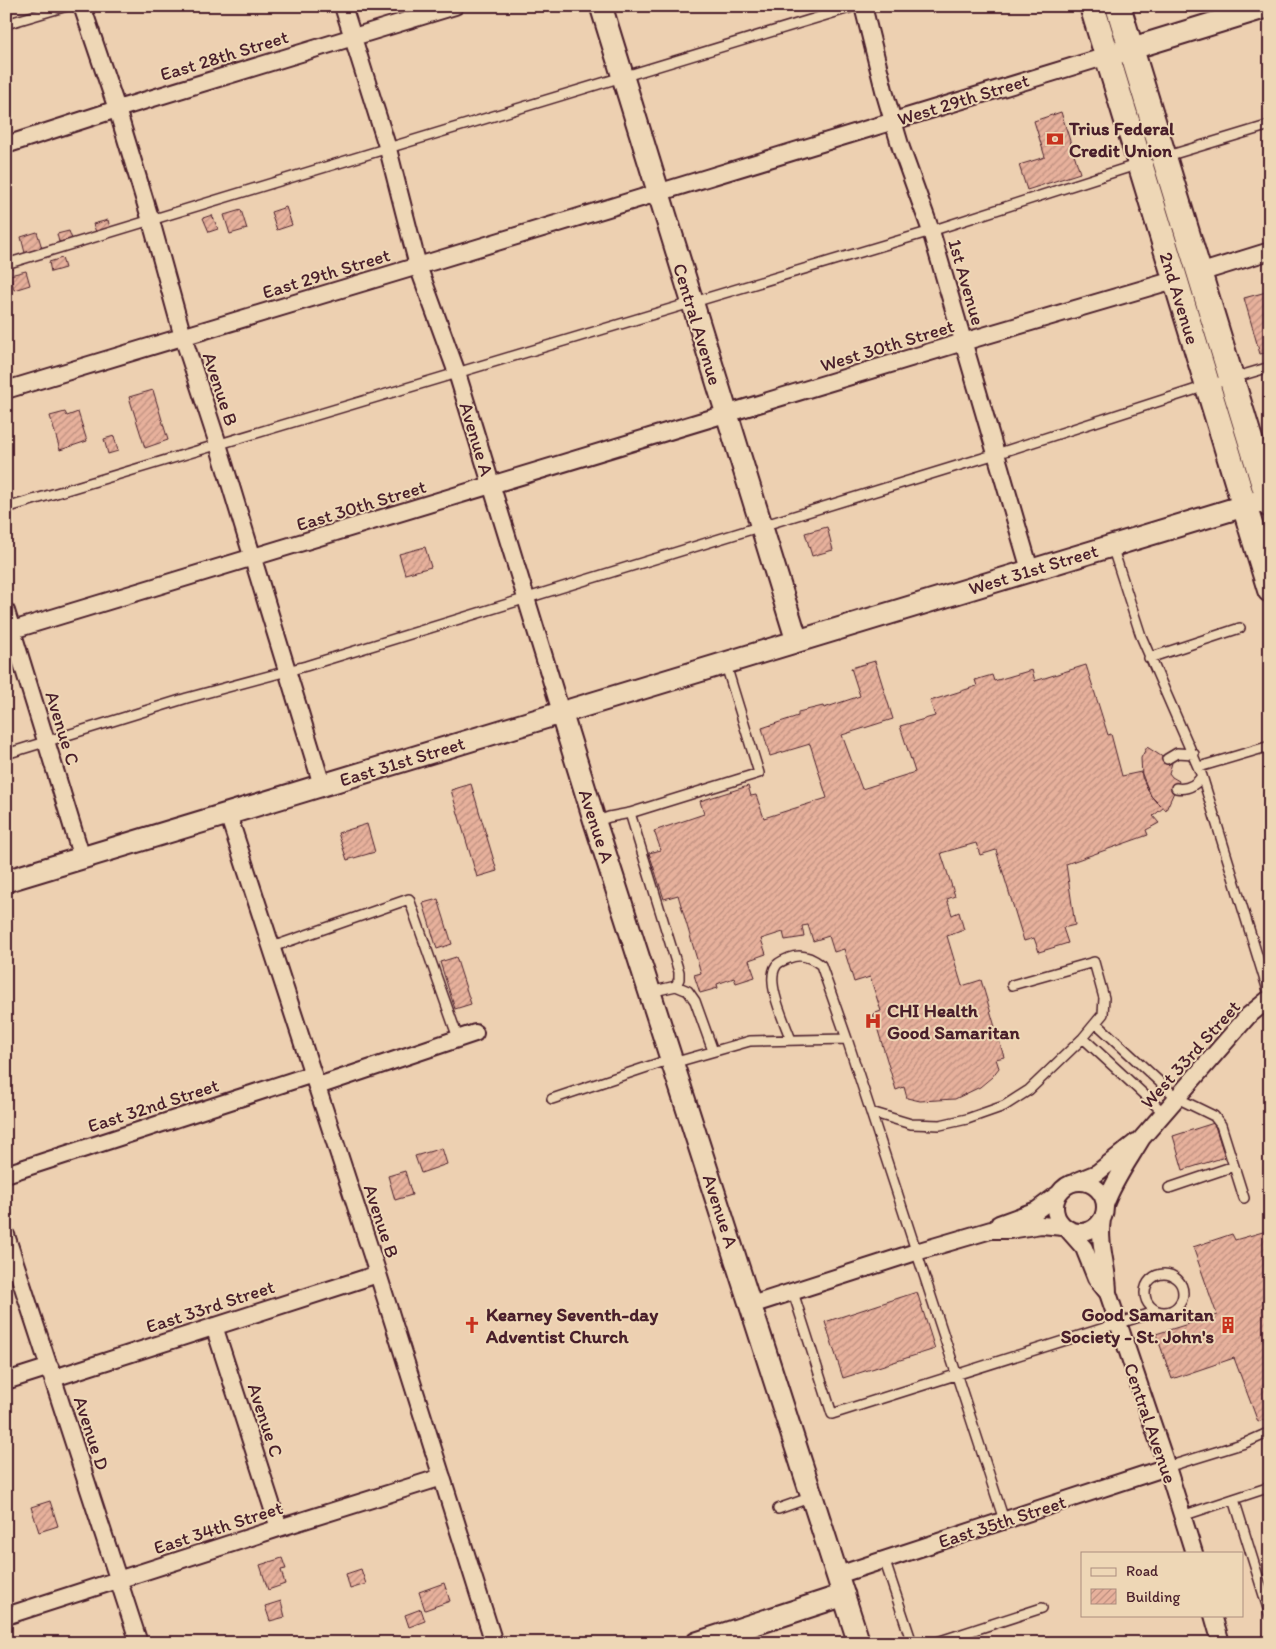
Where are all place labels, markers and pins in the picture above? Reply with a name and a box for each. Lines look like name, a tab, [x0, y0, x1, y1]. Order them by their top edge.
place label: Trius Federal Credit Union	[1068, 117, 1175, 162]
bank icon: Trius Federal Credit Union	[1045, 129, 1065, 149]
place label: CHI Health Good Samaritan	[887, 999, 1020, 1044]
hospital icon: CHI Health Good Samaritan	[863, 1011, 883, 1031]
place label: Kearney Seventh-day Adventist Church	[485, 1303, 659, 1348]
place label: Good Samaritan Society - St. John's	[1061, 1303, 1215, 1348]
church icon: Kearney Seventh-day Adventist Church	[462, 1315, 482, 1335]
building icon: Good Samaritan Society - St. John's	[1218, 1315, 1238, 1335]

